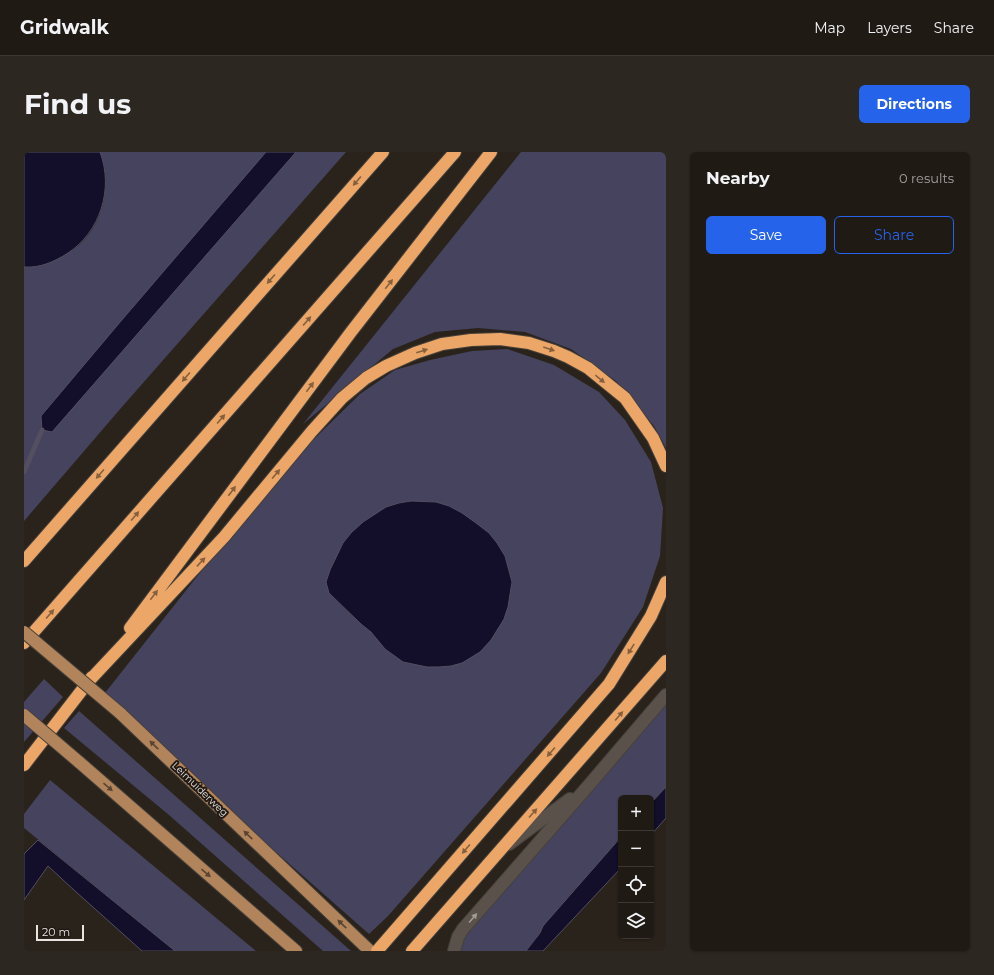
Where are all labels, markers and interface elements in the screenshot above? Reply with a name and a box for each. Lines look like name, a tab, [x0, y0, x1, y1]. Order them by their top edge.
text: Gridwalk	[20, 16, 109, 39]
text: Map	[814, 19, 845, 37]
text: Layers	[867, 19, 912, 37]
text: Share	[934, 19, 974, 37]
button: Directions	[859, 85, 970, 123]
text: Find us	[24, 87, 131, 121]
text: Nearby	[706, 168, 770, 188]
text: 0 results	[899, 170, 954, 186]
one-way arrow	[353, 176, 362, 187]
button: Save	[706, 216, 826, 254]
button: Share	[834, 216, 954, 254]
one-way arrow	[267, 274, 276, 284]
one-way arrow	[385, 278, 393, 289]
one-way arrow	[302, 316, 312, 326]
one-way arrow	[544, 346, 556, 352]
one-way arrow	[417, 348, 429, 354]
one-way arrow	[181, 371, 190, 382]
one-way arrow	[595, 374, 606, 383]
one-way arrow	[306, 382, 314, 392]
one-way arrow	[217, 413, 226, 424]
one-way arrow	[95, 469, 104, 480]
one-way arrow	[272, 469, 281, 480]
one-way arrow	[228, 486, 236, 497]
one-way arrow	[131, 511, 140, 522]
one-way arrow	[196, 557, 205, 566]
one-way arrow	[150, 590, 159, 601]
one-way arrow	[45, 609, 54, 619]
one-way arrow	[627, 643, 634, 655]
one-way arrow	[614, 710, 623, 721]
one-way arrow	[149, 740, 159, 750]
one-way arrow	[547, 746, 556, 757]
street label: Leimuiderweg	[169, 759, 231, 819]
one-way arrow	[103, 783, 114, 792]
map controls	[618, 795, 654, 939]
button: +	[618, 795, 654, 831]
one-way arrow	[528, 808, 537, 818]
one-way arrow	[243, 830, 253, 839]
button: −	[618, 831, 654, 867]
one-way arrow	[461, 844, 470, 855]
button: locate	[618, 867, 654, 903]
one-way arrow	[201, 868, 212, 877]
button: layers	[618, 903, 654, 939]
one-way arrow	[468, 912, 477, 923]
one-way arrow	[337, 919, 347, 929]
scale bar	[36, 923, 84, 942]
text: 20 m	[42, 925, 70, 939]

